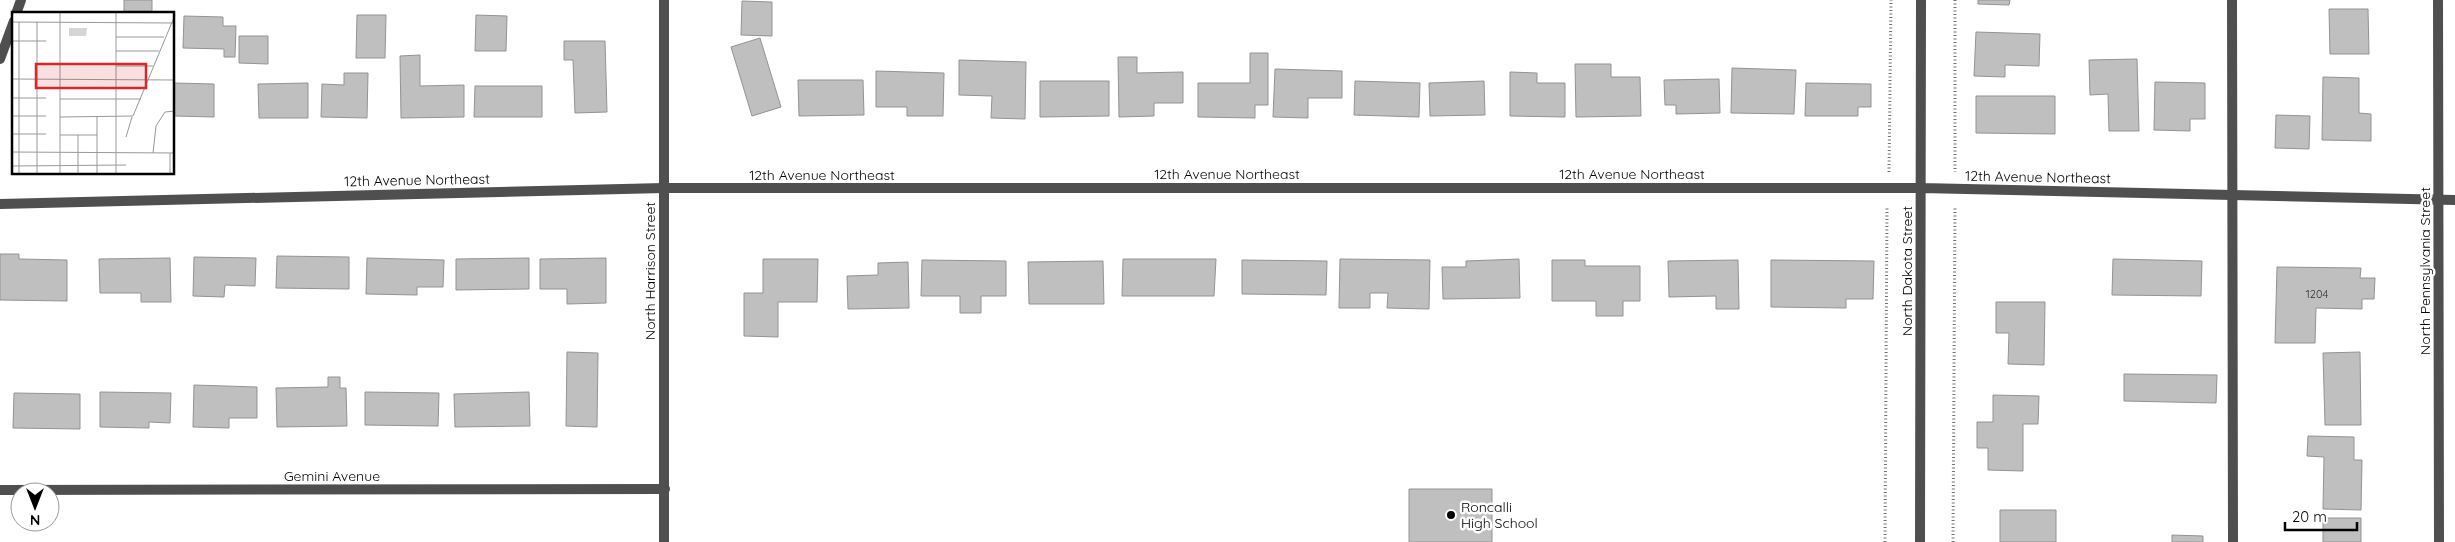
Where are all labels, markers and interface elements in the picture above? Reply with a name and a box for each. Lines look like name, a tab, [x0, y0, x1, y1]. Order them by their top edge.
inset map	[12, 12, 175, 175]
street label: 12th Avenue Northeast	[1154, 165, 1300, 183]
street label: 12th Avenue Northeast	[1559, 165, 1705, 183]
street label: 12th Avenue Northeast	[749, 166, 895, 184]
street label: 12th Avenue Northeast	[1965, 167, 2111, 187]
street label: 12th Avenue Northeast	[344, 170, 490, 190]
street label: North Pennsylvania Street	[2416, 187, 2434, 355]
street label: North Harrison Street	[641, 202, 659, 340]
street label: North Dakota Street	[1898, 206, 1916, 336]
house number: 1204	[2306, 287, 2328, 301]
street label: Gemini Avenue	[284, 467, 380, 485]
north arrow	[10, 482, 60, 532]
place label: Roncalli High School	[1461, 498, 1538, 532]
scale bar	[2285, 500, 2358, 532]
text: 20 m	[2292, 507, 2327, 526]
marker: Roncalli High School	[1445, 509, 1457, 521]
text: N	[30, 511, 40, 529]

